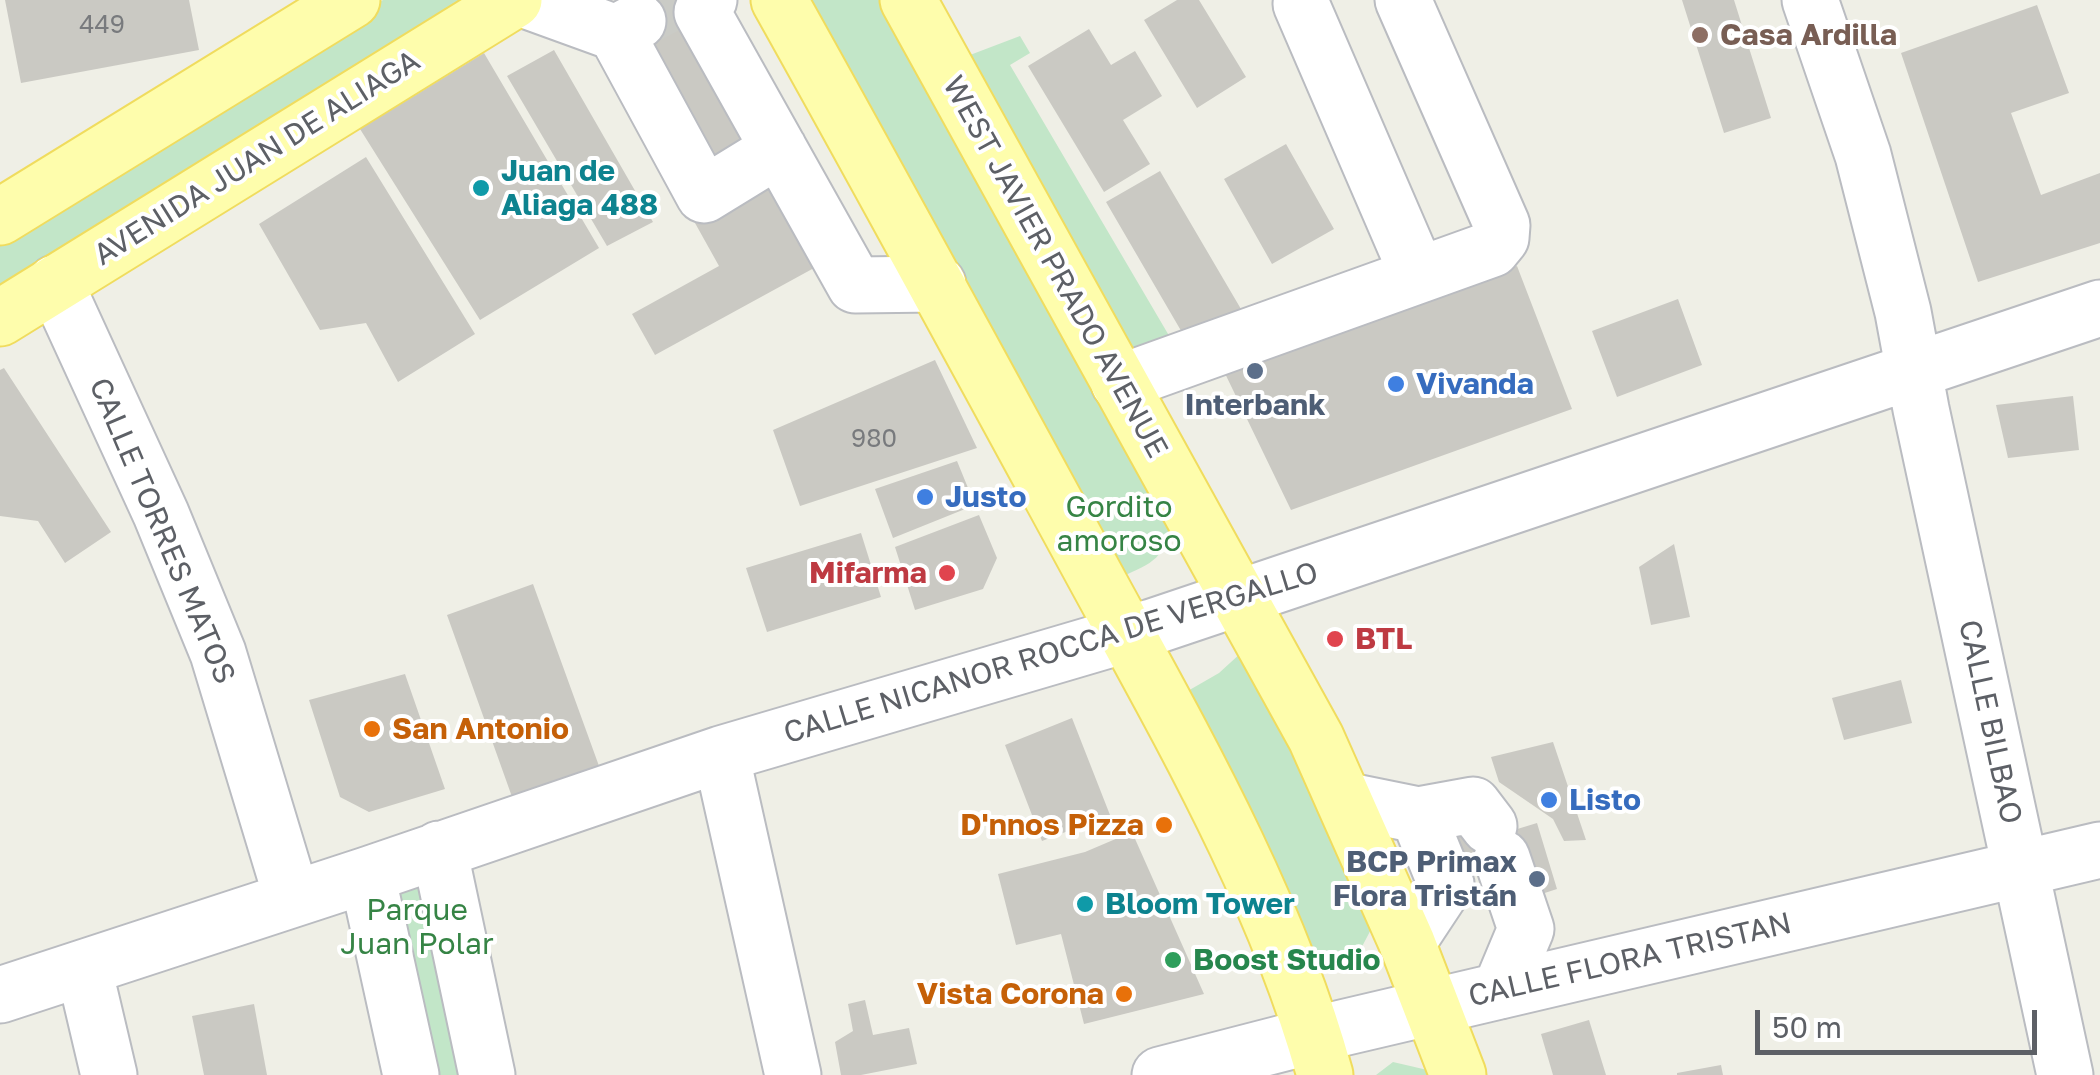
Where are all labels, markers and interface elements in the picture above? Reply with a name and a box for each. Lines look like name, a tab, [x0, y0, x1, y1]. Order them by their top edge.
house number: 449	[79, 10, 125, 40]
place label: Casa Ardilla	[1720, 17, 1897, 53]
marker: Casa Ardilla	[1689, 24, 1711, 46]
street label: AVENIDA JUAN DE ALIAGA	[87, 43, 427, 273]
street label: WEST JAVIER PRADO AVENUE	[935, 70, 1175, 464]
place label: Juan de Aliaga 488	[501, 153, 658, 224]
marker: Juan de Aliaga 488	[470, 177, 492, 199]
marker: Interbank	[1244, 360, 1266, 382]
place label: Vivanda	[1416, 366, 1534, 402]
street label: CALLE TORRES MATOS	[81, 373, 243, 689]
marker: Vivanda	[1385, 373, 1407, 395]
place label: Interbank	[1184, 387, 1326, 423]
house number: 980	[851, 424, 897, 454]
place label: Justo	[945, 479, 1027, 515]
marker: Justo	[914, 486, 936, 508]
park label: Gordito amoroso	[1057, 489, 1181, 560]
street label: CALLE NICANOR ROCCA DE VERGALLO	[780, 554, 1322, 752]
place label: Mifarma	[809, 555, 927, 591]
marker: Mifarma	[936, 562, 958, 584]
street label: CALLE BILBAO	[1951, 617, 2029, 827]
place label: BTL	[1355, 621, 1412, 657]
marker: BTL	[1324, 628, 1346, 650]
place label: San Antonio	[392, 711, 569, 747]
marker: San Antonio	[361, 718, 383, 740]
place label: Listo	[1569, 782, 1641, 818]
marker: Listo	[1538, 789, 1560, 811]
place label: D'nnos Pizza	[960, 807, 1144, 843]
marker: D'nnos Pizza	[1153, 814, 1175, 836]
place label: BCP Primax Flora Tristán	[1333, 844, 1517, 914]
marker: BCP Primax Flora Tristán	[1526, 868, 1548, 890]
place label: Bloom Tower	[1105, 886, 1295, 922]
park label: Parque Juan Polar	[340, 892, 494, 962]
marker: Bloom Tower	[1074, 893, 1096, 915]
street label: CALLE FLORA TRISTAN	[1465, 905, 1795, 1015]
place label: Boost Studio	[1193, 942, 1381, 978]
marker: Boost Studio	[1162, 949, 1184, 971]
place label: Vista Corona	[917, 976, 1104, 1012]
marker: Vista Corona	[1113, 983, 1135, 1005]
scale bar	[1760, 990, 2042, 1052]
text: 50 m	[1772, 1009, 1842, 1045]

